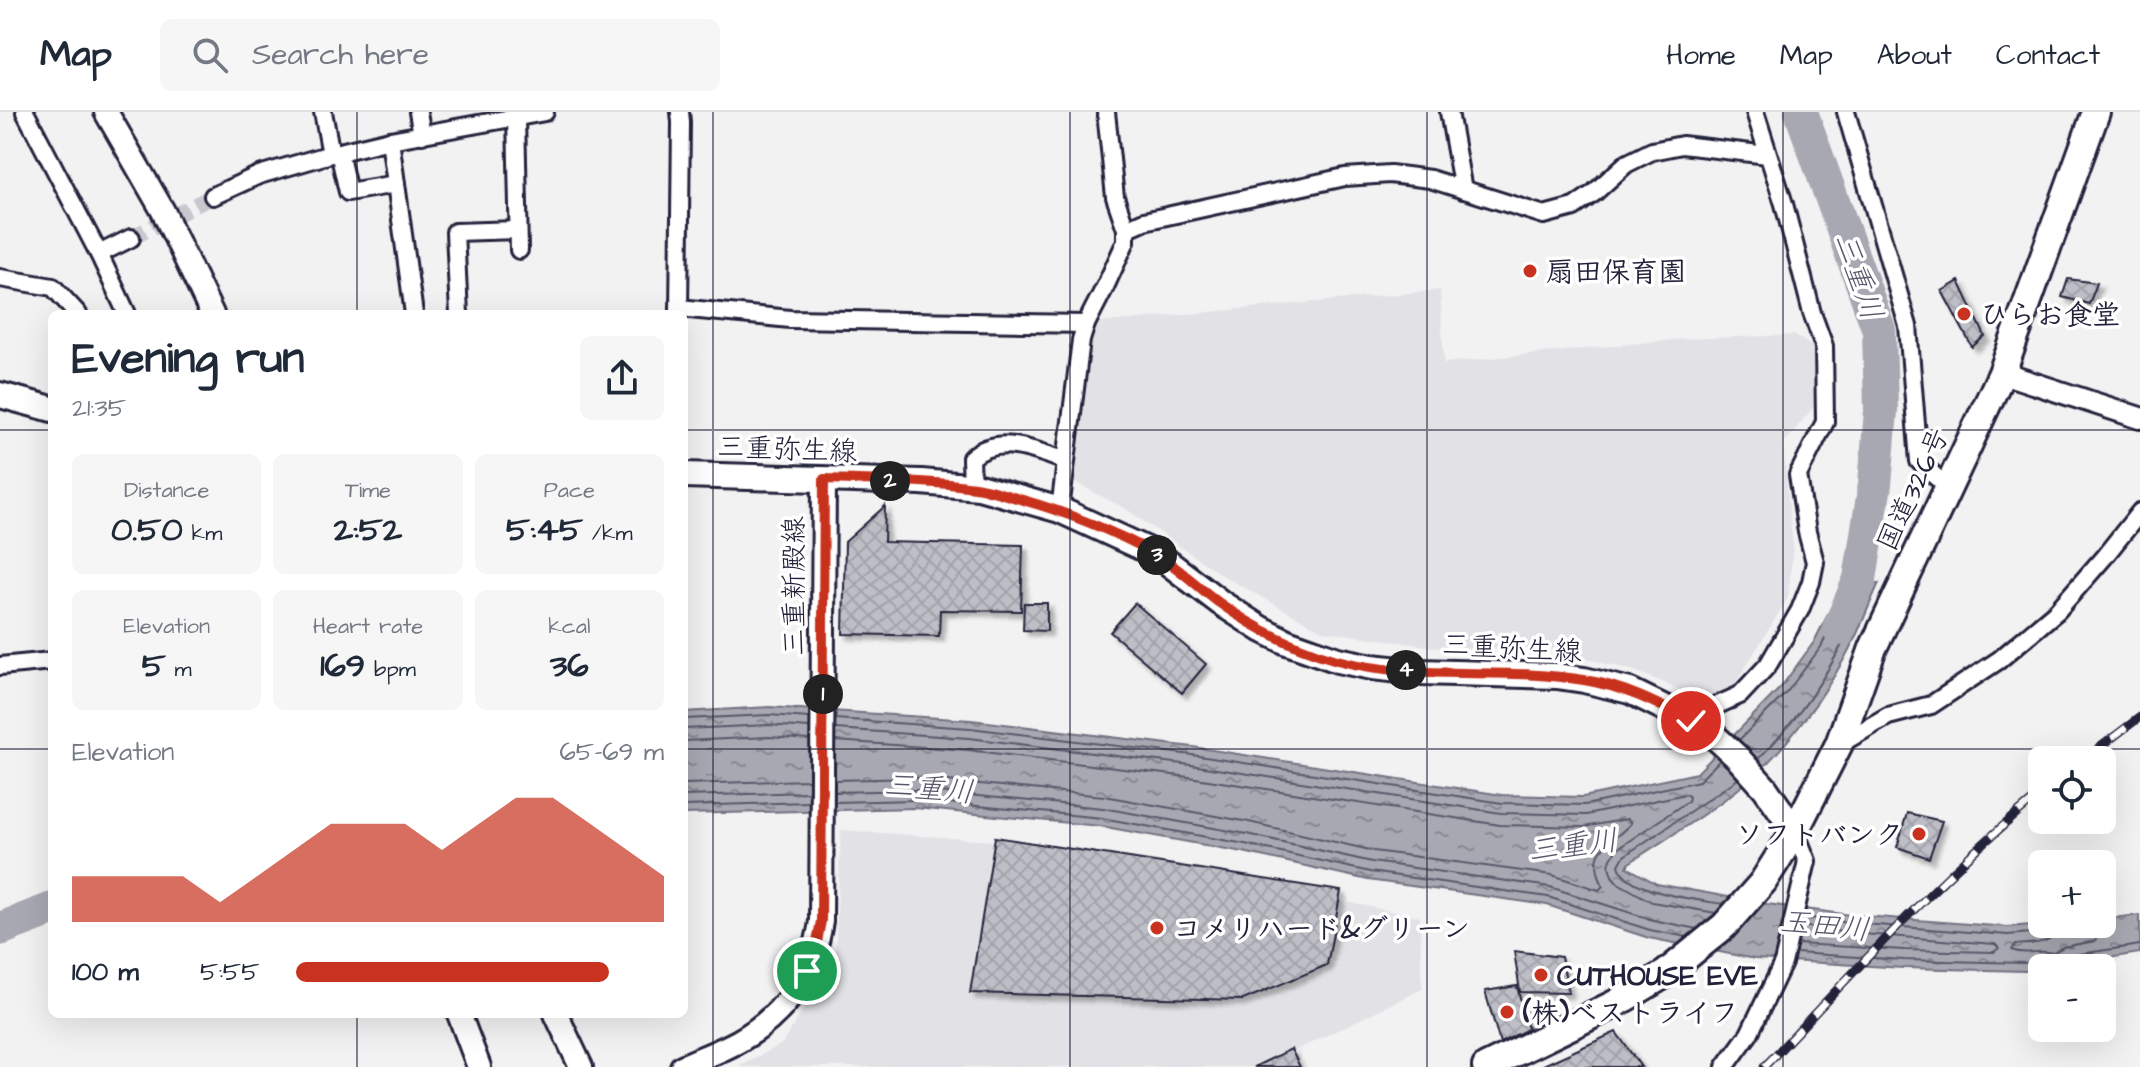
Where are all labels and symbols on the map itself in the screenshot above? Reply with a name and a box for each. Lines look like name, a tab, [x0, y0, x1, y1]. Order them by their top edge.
water label: 三重川	[1824, 227, 1893, 326]
place label: 扇田保育園	[1546, 253, 1686, 292]
marker: 扇田保育園	[1521, 262, 1539, 280]
place label: ひらお食堂	[1980, 296, 2120, 335]
marker: ひらお食堂	[1955, 305, 1973, 323]
street label: 国道326号	[1868, 422, 1959, 558]
street label: 三重弥生線	[716, 428, 858, 471]
pin: 2	[870, 461, 910, 501]
street label: 三重新殿線	[775, 516, 814, 656]
pin: 3	[1137, 535, 1177, 575]
street label: 三重弥生線	[1441, 625, 1583, 672]
pin: 4	[1386, 650, 1426, 690]
pin: 1	[803, 674, 843, 714]
pin	[1657, 687, 1725, 755]
water label: 三重川	[882, 764, 976, 814]
place label: ソフトバンク	[1735, 816, 1903, 855]
water label: 三重川	[1526, 820, 1620, 872]
marker: ソフトバンク	[1910, 825, 1928, 843]
water label: 玉田川	[1778, 900, 1872, 952]
place label: コメリハード&グリーン	[1173, 910, 1470, 949]
marker: コメリハード&グリーン	[1148, 919, 1166, 937]
pin	[773, 937, 841, 1005]
place label: CUTHOUSE EVE	[1557, 957, 1758, 996]
marker: CUTHOUSE EVE	[1532, 966, 1550, 984]
place label: (株)ベストライフ	[1522, 994, 1739, 1033]
marker: (株)ベストライフ	[1498, 1003, 1516, 1021]

